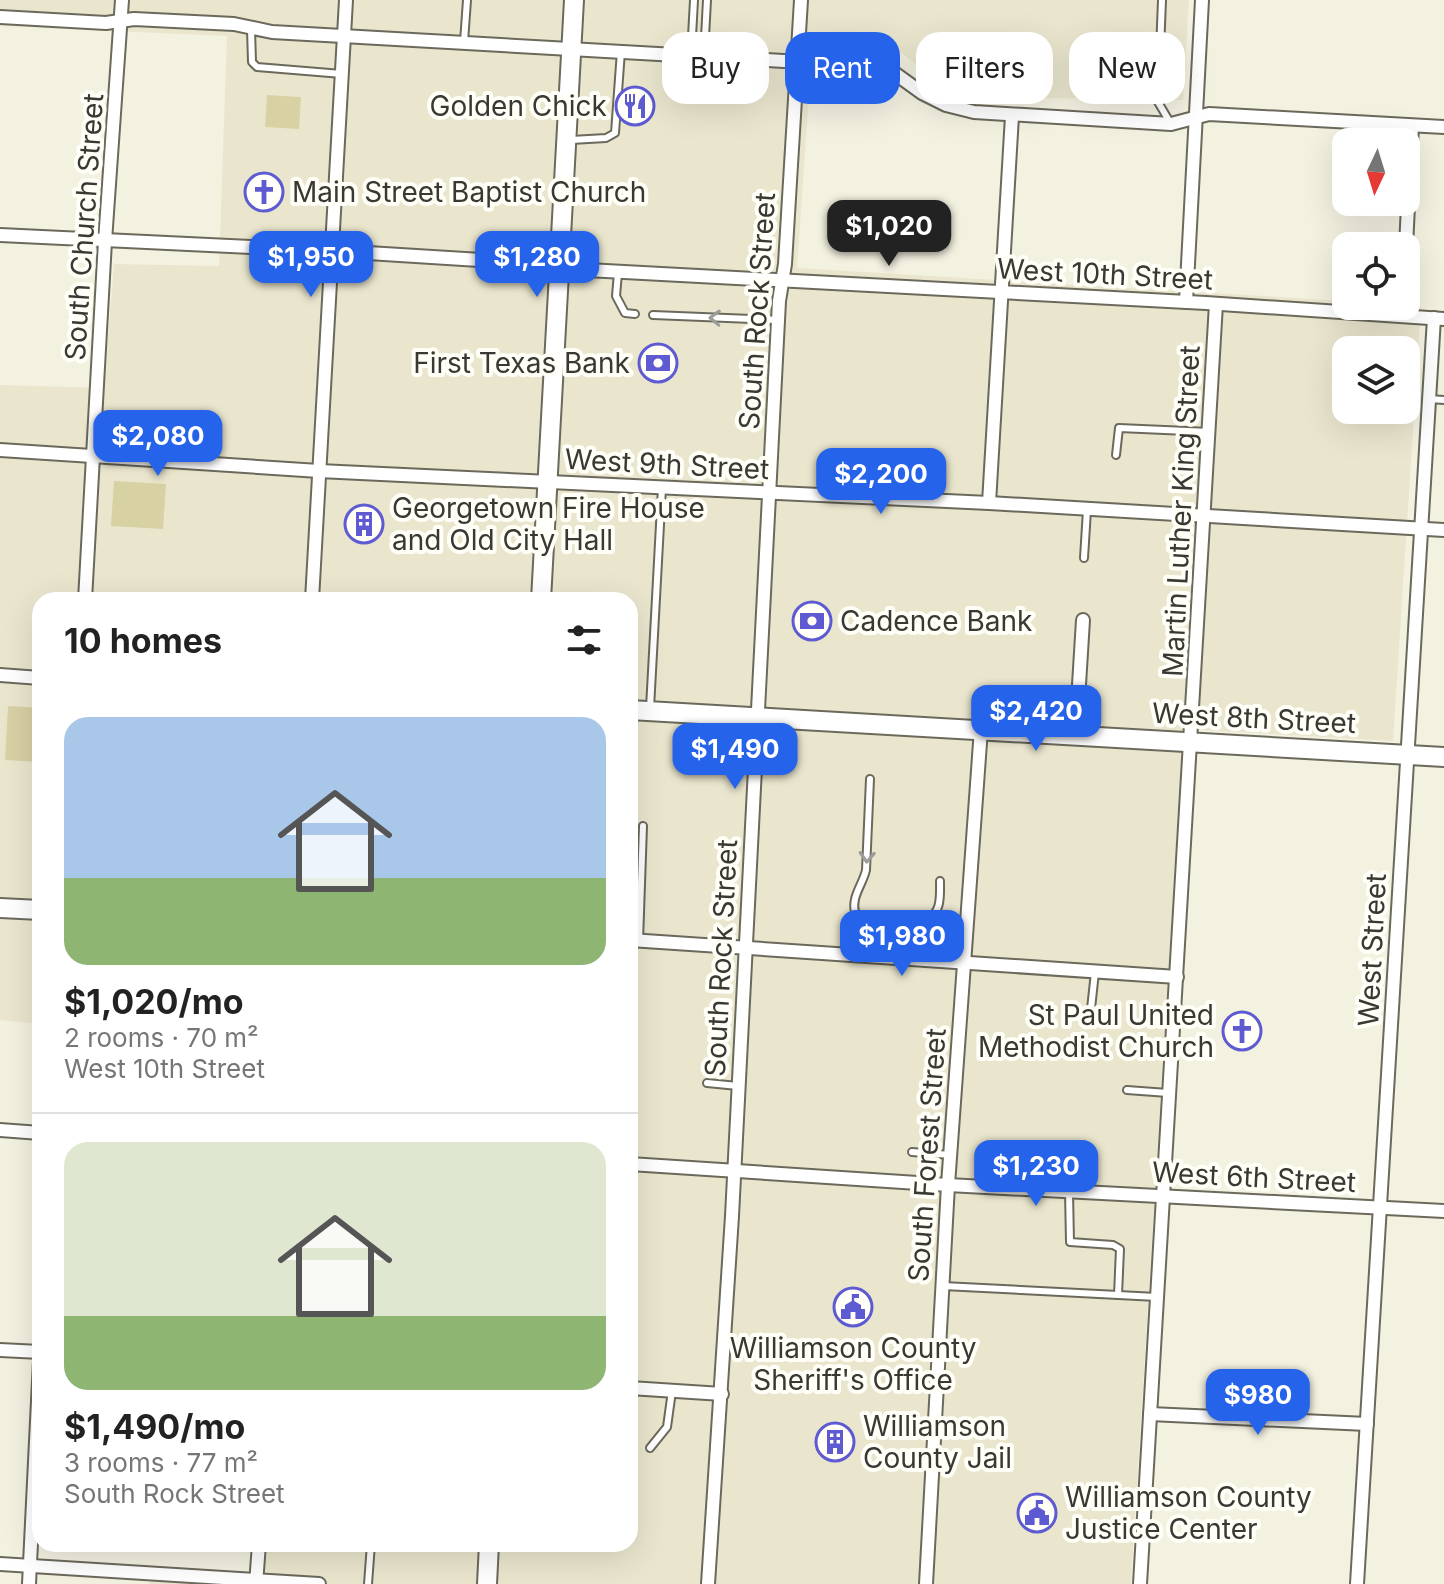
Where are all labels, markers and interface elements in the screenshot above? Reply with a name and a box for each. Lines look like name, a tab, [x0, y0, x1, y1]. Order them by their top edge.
chip: Buy	[662, 32, 769, 104]
chip: Rent	[785, 32, 900, 104]
chip: Filters	[916, 32, 1053, 104]
chip: New	[1069, 32, 1185, 104]
restaurant icon: Golden Chick	[614, 85, 656, 127]
place label: Golden Chick	[429, 89, 607, 123]
street label: South Church Street	[58, 92, 110, 362]
north arrow	[1332, 128, 1420, 216]
map controls	[1332, 128, 1420, 424]
church icon: Main Street Baptist Church	[243, 171, 285, 213]
place label: Main Street Baptist Church	[292, 175, 646, 209]
street label: South Rock Street	[732, 191, 782, 431]
pin: $1,020	[824, 200, 954, 268]
text: $1,020	[845, 210, 933, 241]
pin: $1,950	[246, 231, 376, 299]
pin: $1,280	[472, 231, 602, 299]
button: locate	[1332, 232, 1420, 320]
text: $1,950	[267, 241, 355, 272]
text: $1,280	[493, 241, 581, 272]
street label: West 10th Street	[996, 251, 1214, 297]
one-way arrow	[708, 309, 721, 326]
button: layers	[1332, 336, 1420, 424]
bank icon: First Texas Bank	[637, 342, 679, 384]
street label: Martin Luther King Street	[1155, 344, 1207, 678]
place label: First Texas Bank	[413, 346, 630, 380]
pin: $2,080	[93, 410, 223, 478]
text: $2,080	[111, 420, 205, 451]
street label: West 9th Street	[564, 442, 770, 486]
pin: $2,200	[816, 448, 946, 516]
text: $2,200	[834, 458, 928, 489]
place label: Georgetown Fire House and Old City Hall	[392, 491, 705, 557]
building icon: Georgetown Fire House and Old City Hall	[343, 503, 385, 545]
bank icon: Cadence Bank	[791, 600, 833, 642]
place label: Cadence Bank	[840, 604, 1032, 638]
icon: filters	[562, 618, 606, 662]
text: 10 homes	[64, 620, 222, 661]
pin: $2,420	[971, 685, 1101, 753]
text: $2,420	[989, 695, 1083, 726]
street label: West 8th Street	[1151, 696, 1357, 740]
pin: $1,490	[670, 723, 800, 791]
text: $1,490	[691, 733, 779, 764]
icon: home	[263, 769, 407, 913]
street label: South Rock Street	[698, 838, 744, 1078]
one-way arrow	[859, 851, 876, 864]
street label: West Street	[1351, 873, 1393, 1027]
pin: $1,980	[837, 910, 967, 978]
text: $1,980	[858, 920, 946, 951]
text: $1,020/mo	[64, 981, 244, 1022]
place label: St Paul United Methodist Church	[978, 998, 1214, 1064]
church icon: St Paul United Methodist Church	[1221, 1010, 1263, 1052]
text: 2 rooms · 70 m²	[64, 1022, 259, 1053]
street label: South Forest Street	[901, 1027, 953, 1283]
text: West 10th Street	[64, 1053, 265, 1084]
pin: $1,230	[971, 1140, 1101, 1208]
text: $1,230	[992, 1150, 1080, 1181]
street label: West 6th Street	[1151, 1155, 1357, 1199]
icon: home	[263, 1194, 407, 1338]
public building icon: Williamson County Sheriff's Office	[832, 1286, 874, 1328]
place label: Williamson County Sheriff's Office	[730, 1331, 976, 1397]
pin: $980	[1211, 1369, 1305, 1437]
text: $980	[1224, 1379, 1292, 1410]
text: $1,490/mo	[64, 1406, 245, 1447]
place label: Williamson County Jail	[863, 1409, 1012, 1475]
building icon: Williamson County Jail	[814, 1421, 856, 1463]
text: 3 rooms · 77 m²	[64, 1447, 258, 1478]
text: South Rock Street	[64, 1478, 285, 1509]
place label: Williamson County Justice Center	[1065, 1480, 1312, 1546]
public building icon: Williamson County Justice Center	[1016, 1492, 1058, 1534]

